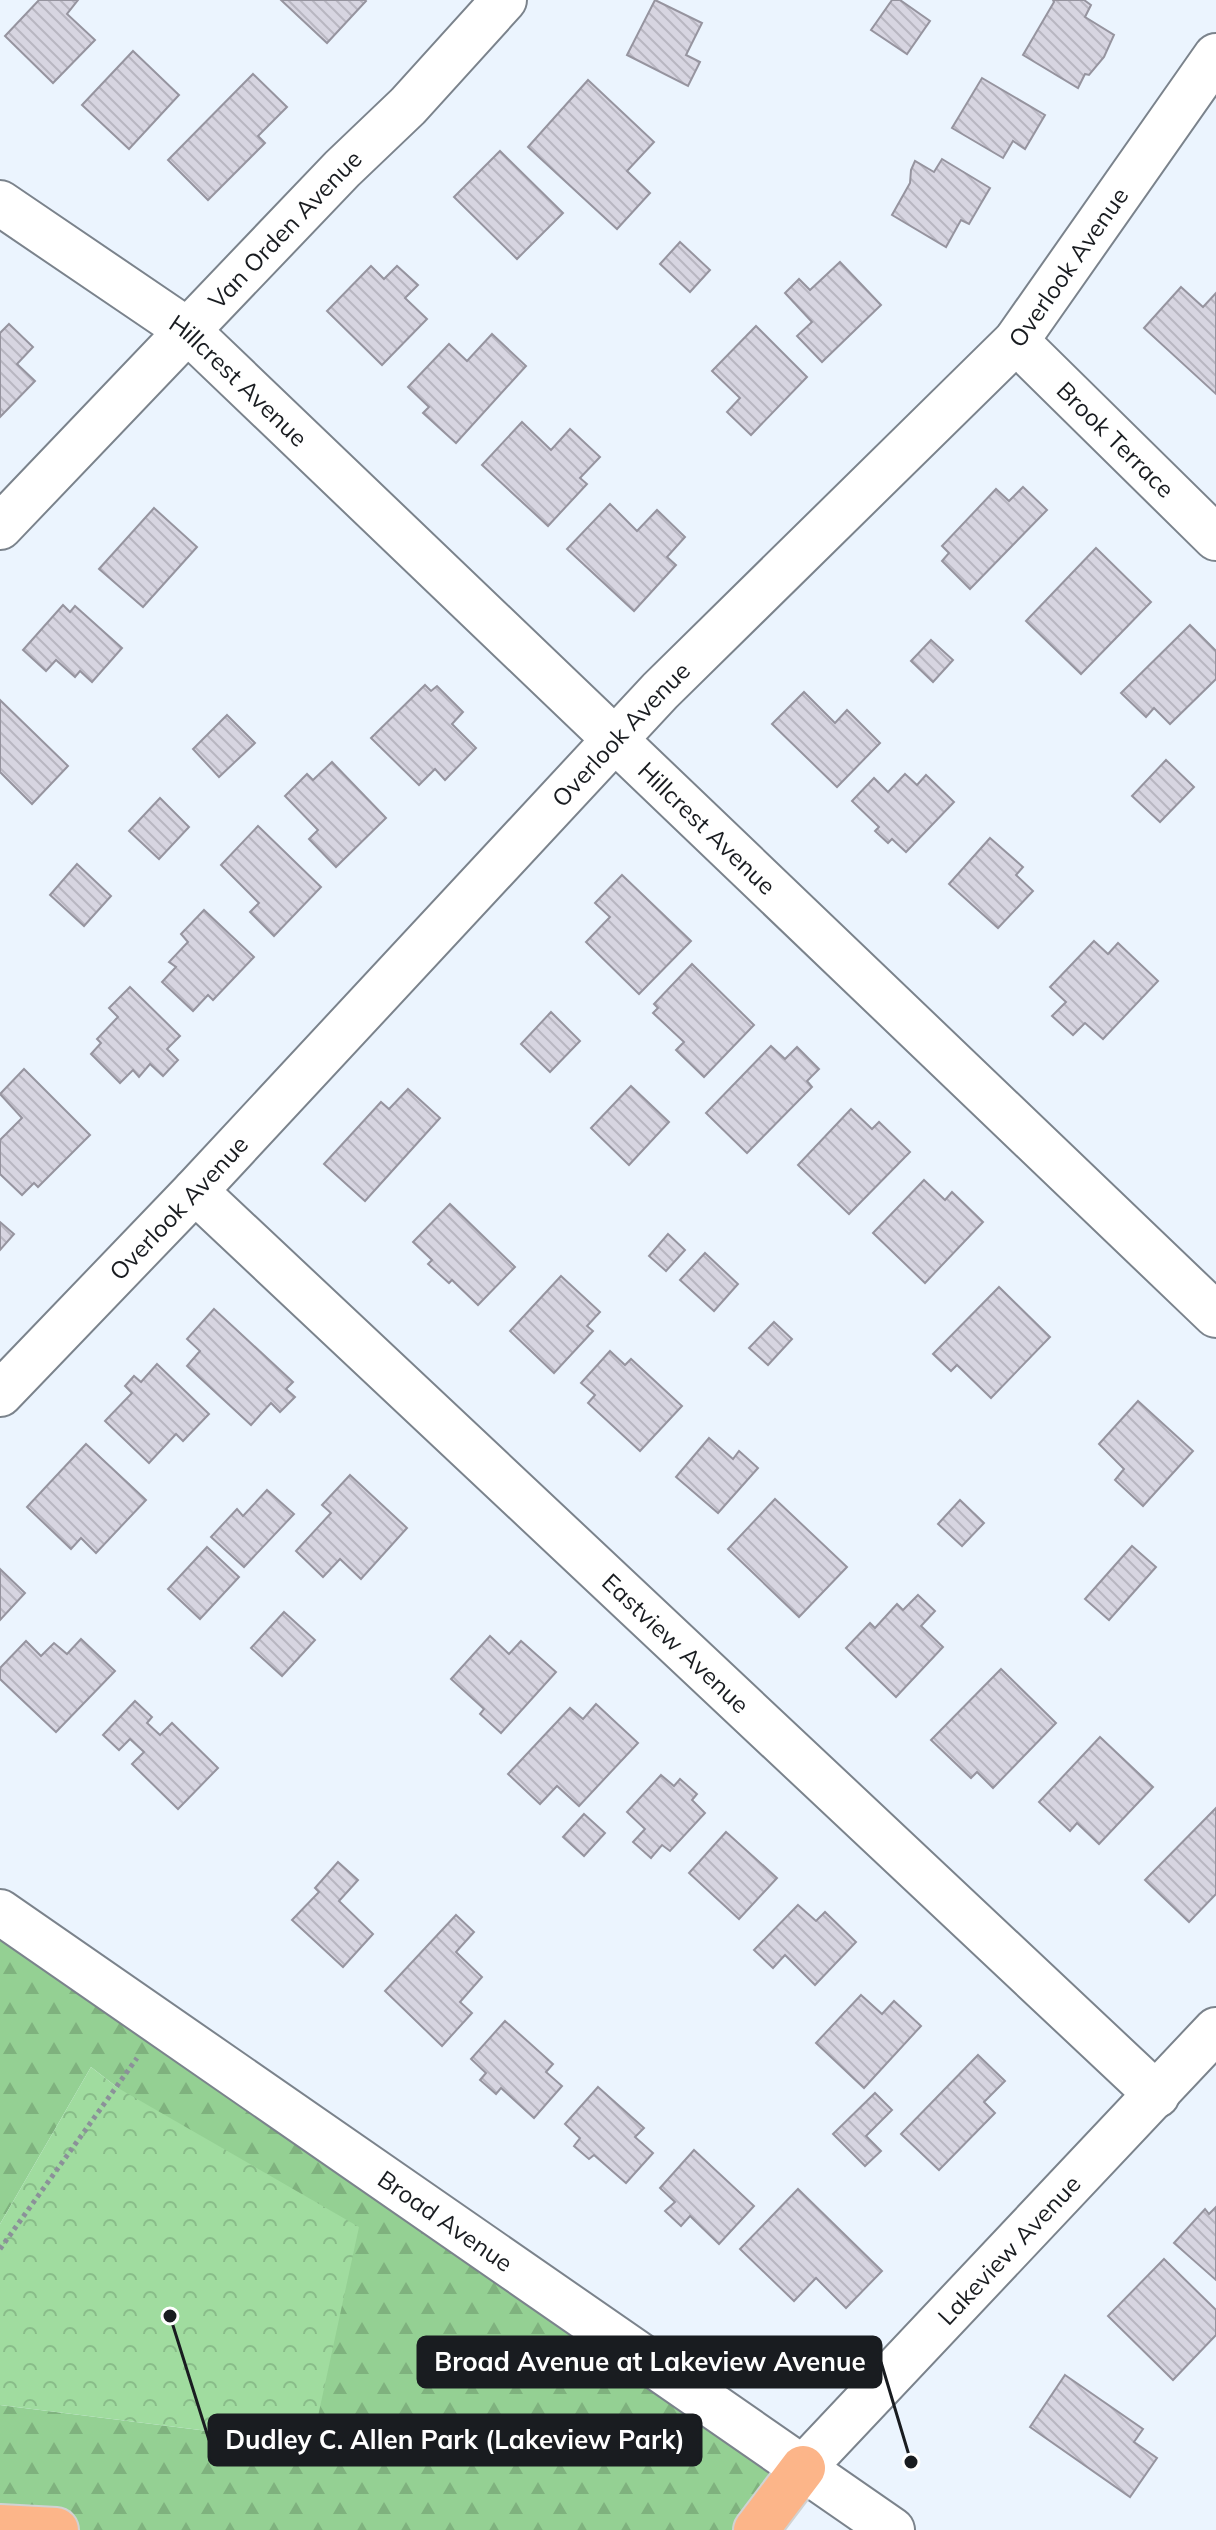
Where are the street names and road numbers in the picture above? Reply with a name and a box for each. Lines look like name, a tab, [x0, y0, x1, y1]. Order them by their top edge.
street label: Van Orden Avenue	[202, 143, 368, 315]
street label: Overlook Avenue	[1002, 181, 1134, 353]
street label: Hillcrest Avenue	[164, 308, 314, 453]
street label: Brook Terrace	[1051, 375, 1181, 504]
street label: Overlook Avenue	[545, 655, 696, 813]
street label: Hillcrest Avenue	[632, 755, 782, 901]
street label: Overlook Avenue	[103, 1129, 254, 1286]
street label: Eastview Avenue	[596, 1567, 756, 1719]
street label: Broad Avenue	[372, 2164, 519, 2278]
street label: Lakeview Avenue	[931, 2169, 1086, 2331]

